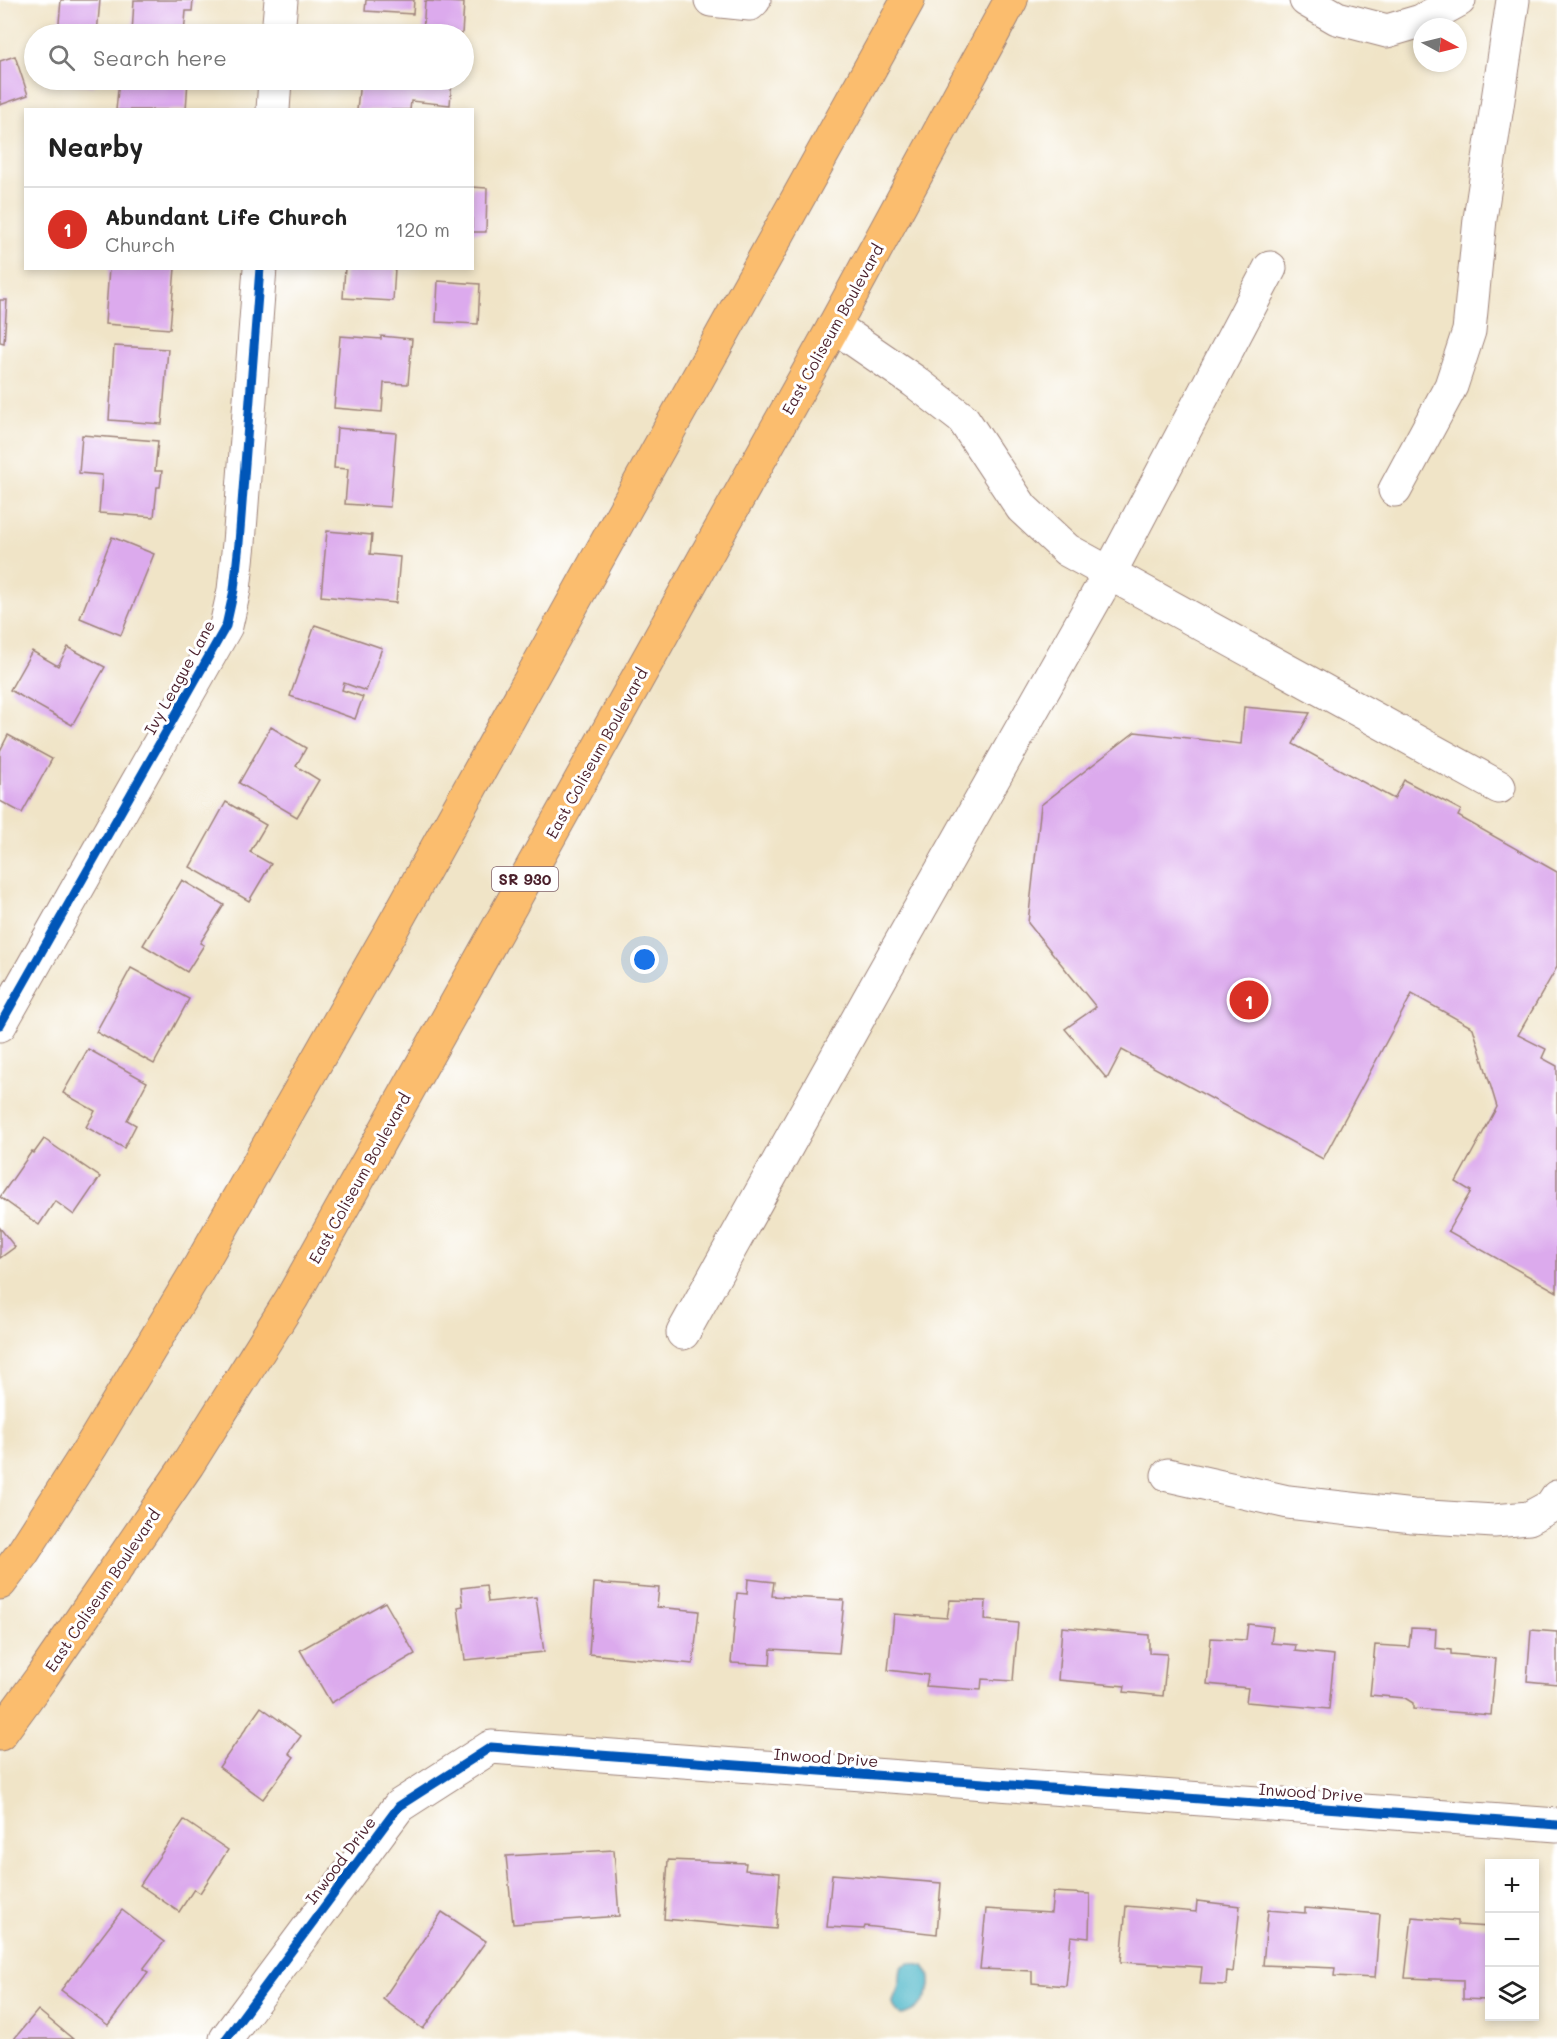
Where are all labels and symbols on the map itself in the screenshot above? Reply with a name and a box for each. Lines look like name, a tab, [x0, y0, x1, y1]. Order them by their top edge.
north arrow	[1413, 18, 1467, 72]
street label: East Coliseum Boulevard	[776, 240, 888, 418]
street label: Ivy League Lane	[139, 616, 219, 738]
street label: East Coliseum Boulevard	[540, 664, 652, 842]
road number: SR 930	[492, 867, 558, 891]
your location	[630, 945, 659, 974]
pin: 1	[1230, 978, 1268, 1022]
street label: East Coliseum Boulevard	[303, 1089, 415, 1267]
street label: East Coliseum Boulevard	[40, 1505, 164, 1675]
street label: Inwood Drive	[773, 1743, 879, 1771]
street label: Inwood Drive	[1258, 1778, 1364, 1806]
street label: Inwood Drive	[300, 1812, 380, 1908]

